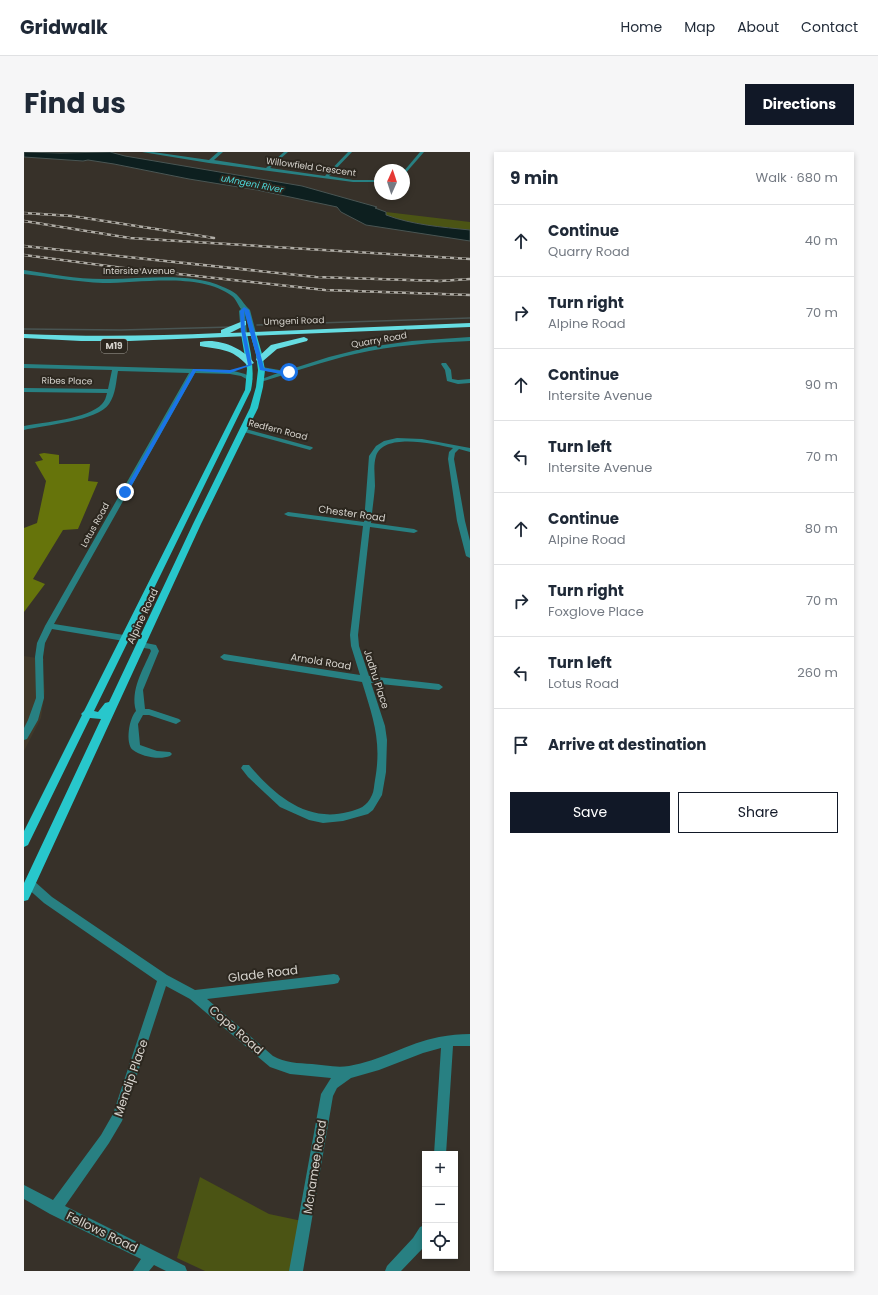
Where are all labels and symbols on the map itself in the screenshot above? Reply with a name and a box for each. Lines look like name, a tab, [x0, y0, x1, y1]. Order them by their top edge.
street label: Willowfield Crescent	[265, 155, 357, 179]
north arrow	[374, 164, 410, 200]
water label: uMngeni River	[220, 172, 285, 196]
street label: Intersite Avenue	[103, 265, 175, 277]
street label: Umgeni Road	[263, 314, 325, 328]
street label: Quarry Road	[350, 329, 408, 351]
road number: M19	[101, 339, 127, 353]
route start	[280, 363, 298, 381]
street label: Ribes Place	[41, 375, 93, 387]
street label: Redfern Road	[247, 417, 309, 443]
route end	[116, 483, 134, 501]
street label: Lotus Road	[78, 501, 112, 549]
street label: Chester Road	[317, 501, 387, 526]
street label: Alpine Road	[123, 586, 162, 646]
street label: Jadhu Place	[360, 648, 393, 711]
street label: Arnold Road	[290, 649, 352, 674]
street label: Glade Road	[227, 961, 299, 986]
street label: Cope Road	[206, 1001, 267, 1058]
street label: Mendip Place	[109, 1037, 152, 1119]
street label: Mcnamee Road	[299, 1119, 330, 1215]
street label: Fellows Road	[64, 1207, 141, 1256]

